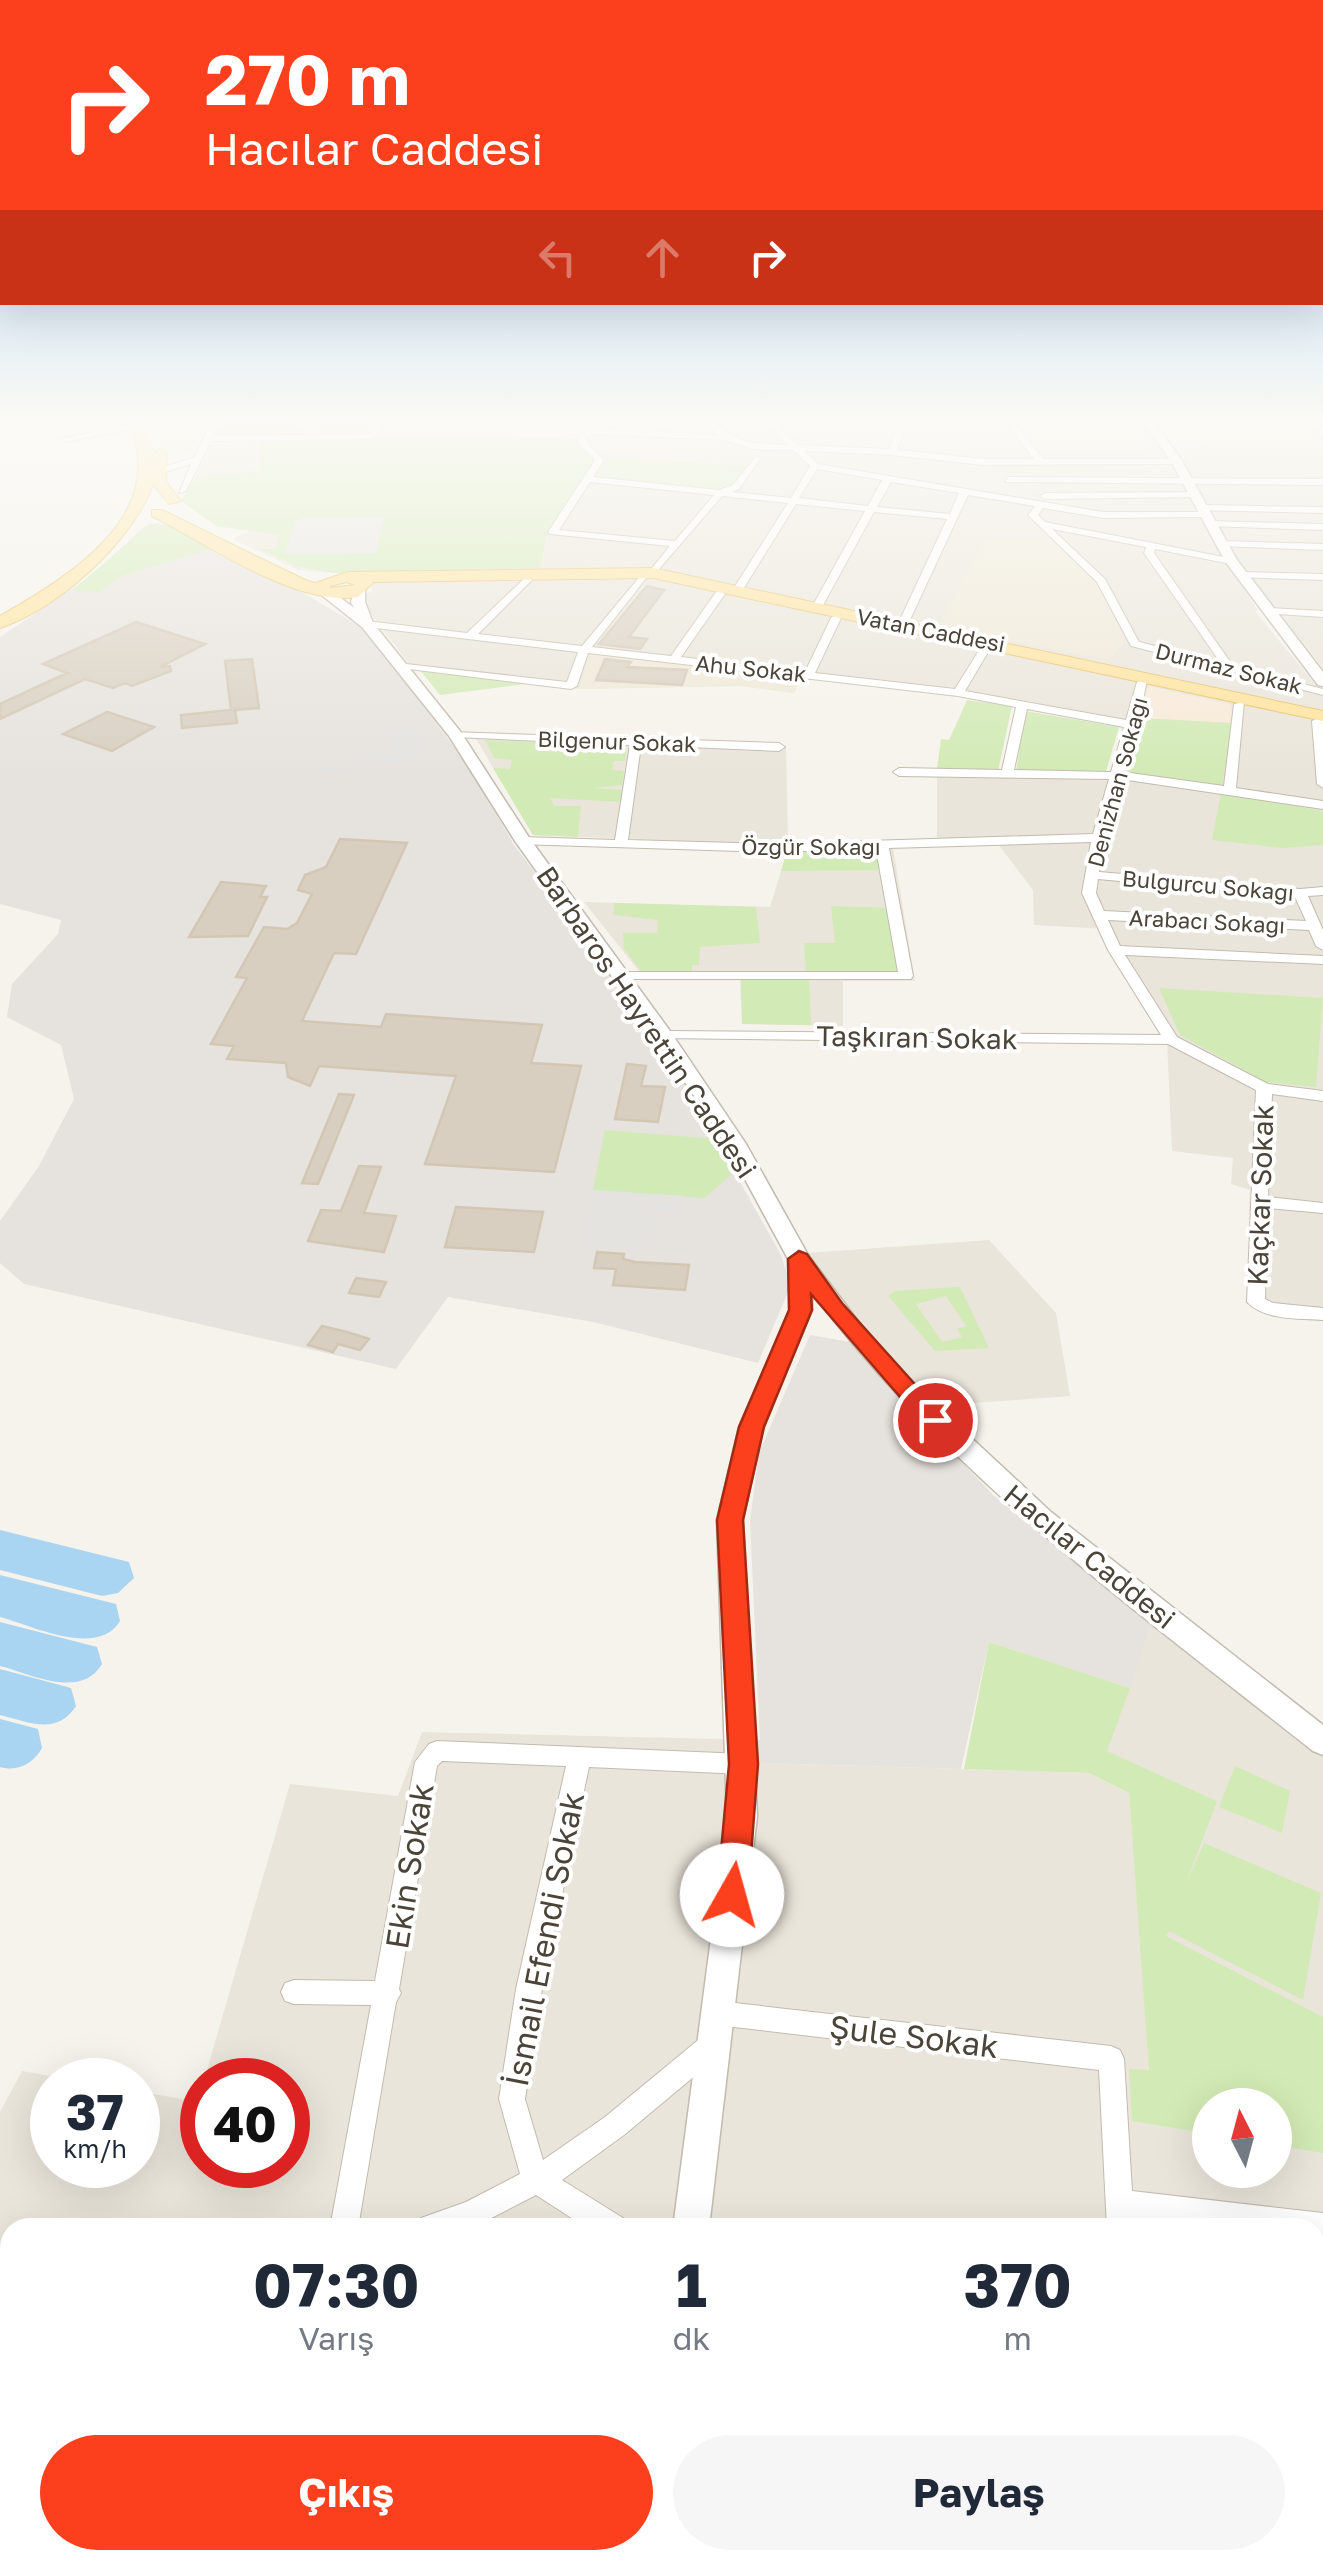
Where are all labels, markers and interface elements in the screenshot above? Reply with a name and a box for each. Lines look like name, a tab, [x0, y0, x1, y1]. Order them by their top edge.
text: 270 m	[205, 36, 410, 120]
icon: right	[40, 40, 170, 170]
text: Hacılar Caddesi	[205, 121, 543, 175]
icon: left	[530, 230, 585, 285]
icon: ahead	[635, 230, 690, 285]
icon: right	[740, 230, 795, 285]
street label: Vatan Caddesi	[854, 602, 1008, 658]
street label: Durmaz Sokak	[1153, 637, 1305, 699]
street label: Ahu Sokak	[694, 649, 808, 687]
street label: Denizhan Sokağı	[1081, 694, 1153, 870]
street label: Bilgenur Sokak	[537, 725, 697, 757]
street label: Özgür Sokağı	[741, 833, 881, 860]
street label: Barbaros Hayrettin Caddesi	[530, 860, 764, 1184]
street label: Bulgurcu Sokağı	[1121, 864, 1295, 906]
street label: Arabacı Sokağı	[1128, 903, 1286, 939]
street label: Taşkıran Sokak	[816, 1019, 1018, 1055]
street label: Kaçkar Sokak	[1240, 1104, 1280, 1286]
pin	[893, 1378, 978, 1463]
icon: arrive	[908, 1393, 963, 1448]
street label: Hacılar Caddesi	[998, 1477, 1182, 1635]
street label: Ekin Sokak	[377, 1780, 441, 1952]
street label: İsmail Efendi Sokak	[497, 1789, 591, 2089]
position arrow	[680, 1843, 784, 1947]
street label: Şule Sokak	[827, 2007, 1001, 2065]
speed limit sign: 40	[180, 2058, 310, 2188]
text: 37	[66, 2081, 124, 2141]
north arrow	[1192, 2088, 1292, 2188]
map controls	[1192, 2088, 1292, 2188]
text: km/h	[63, 2133, 127, 2164]
text: 07:30	[253, 2248, 420, 2320]
text: 1	[676, 2248, 707, 2320]
text: 370	[964, 2248, 1072, 2320]
text: Varış	[299, 2319, 374, 2357]
text: dk	[673, 2319, 710, 2357]
text: m	[1004, 2319, 1032, 2357]
button: Çıkış	[40, 2435, 653, 2550]
button: Paylaş	[673, 2435, 1285, 2550]

